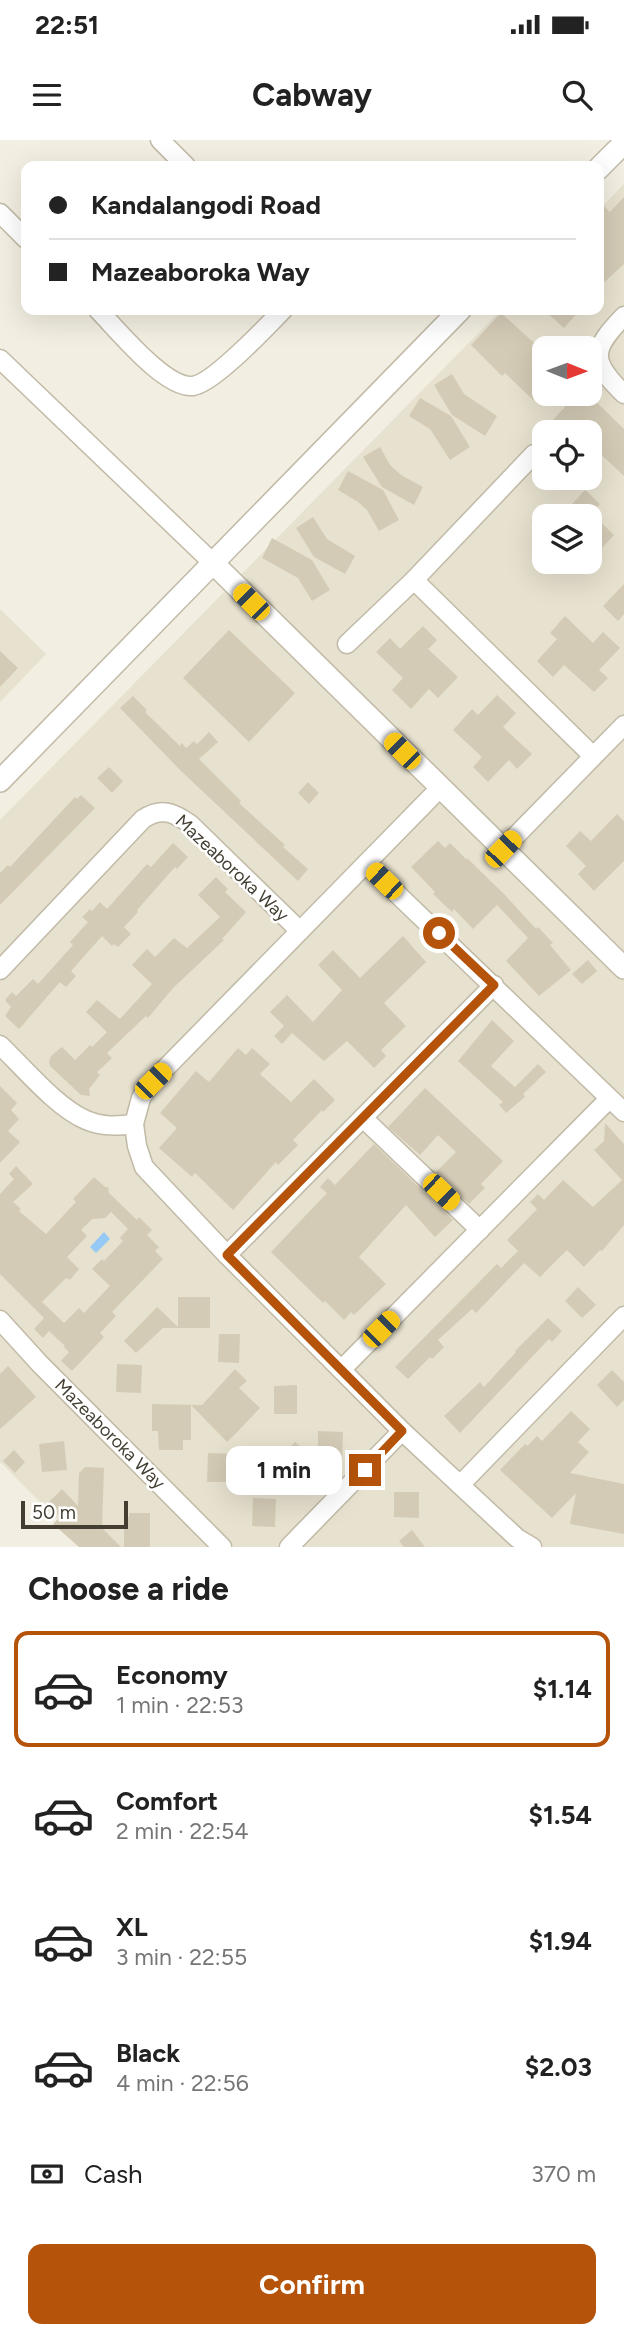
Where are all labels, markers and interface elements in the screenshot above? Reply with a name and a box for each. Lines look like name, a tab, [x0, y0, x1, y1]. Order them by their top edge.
text: 22:51	[35, 9, 99, 41]
icon: menu	[28, 76, 66, 114]
text: Cabway	[252, 76, 372, 114]
icon: search	[558, 76, 596, 114]
text: Kandalangodi Road	[91, 189, 321, 221]
text: Mazeaboroka Way	[91, 256, 310, 288]
north arrow	[532, 336, 602, 406]
map controls	[532, 336, 602, 574]
button: locate	[532, 420, 602, 490]
button: layers	[532, 504, 602, 574]
car	[229, 580, 274, 624]
car	[380, 729, 425, 773]
street label: Mazeaboroka Way	[171, 810, 294, 927]
car	[481, 827, 526, 871]
car	[362, 859, 407, 903]
route start	[423, 917, 455, 949]
car	[131, 1059, 176, 1103]
car	[419, 1170, 464, 1214]
car	[359, 1307, 404, 1351]
street label: Mazeaboroka Way	[50, 1374, 170, 1494]
callout: 1 min	[225, 1446, 340, 1494]
route end	[349, 1454, 381, 1486]
text: 1 min	[257, 1456, 311, 1484]
scale bar	[21, 1498, 128, 1530]
text: 50 m	[32, 1501, 76, 1524]
text: Choose a ride	[28, 1570, 229, 1608]
icon: car	[32, 1658, 95, 1721]
text: Economy	[116, 1659, 228, 1691]
text: $1.14	[533, 1673, 592, 1705]
text: 1 min · 22:53	[116, 1691, 243, 1719]
icon: car	[32, 1784, 95, 1847]
text: Comfort	[116, 1785, 218, 1817]
text: $1.54	[529, 1799, 592, 1831]
text: 2 min · 22:54	[116, 1817, 249, 1845]
icon: car	[32, 1910, 95, 1973]
text: XL	[116, 1911, 148, 1943]
text: $1.94	[529, 1925, 592, 1957]
text: 3 min · 22:55	[116, 1943, 247, 1971]
icon: car	[32, 2036, 95, 2099]
text: Black	[116, 2037, 180, 2069]
text: $2.03	[525, 2051, 592, 2083]
text: 4 min · 22:56	[116, 2069, 249, 2097]
icon: cash	[28, 2155, 66, 2193]
text: Cash	[84, 2158, 143, 2190]
text: 370 m	[531, 2160, 596, 2188]
button: Confirm	[28, 2244, 596, 2324]

